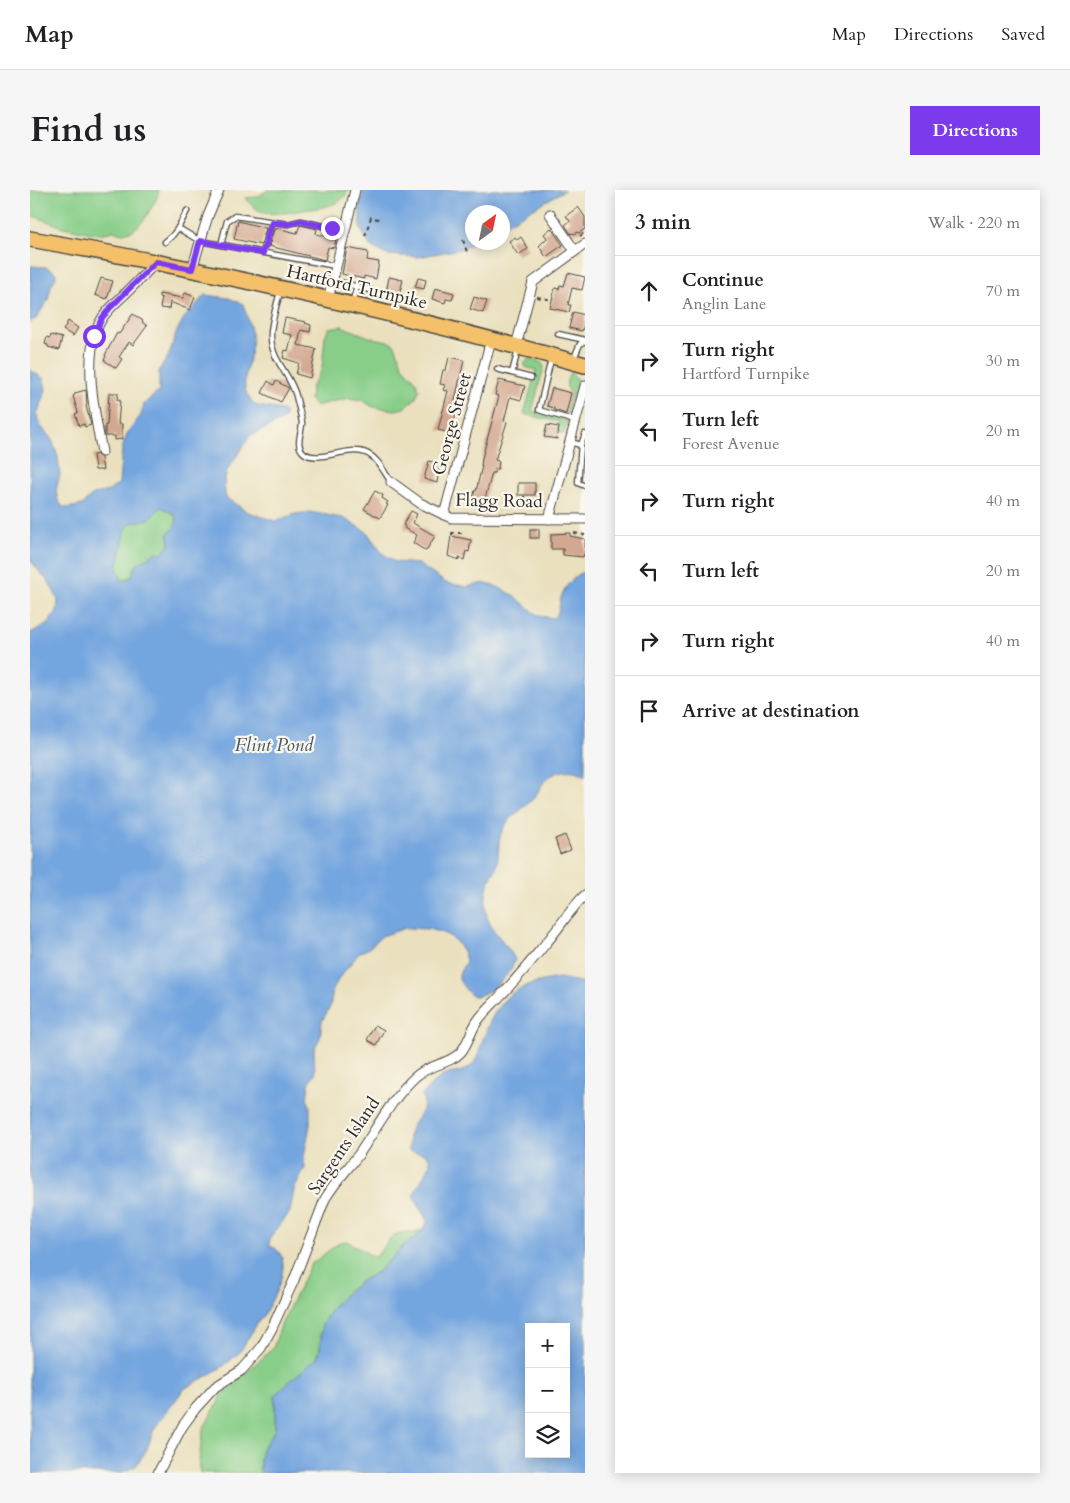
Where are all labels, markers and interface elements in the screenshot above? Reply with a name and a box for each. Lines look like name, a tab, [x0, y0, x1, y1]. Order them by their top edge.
text: Map	[25, 18, 74, 51]
text: Map	[832, 22, 866, 47]
text: Directions	[894, 22, 973, 47]
text: Saved	[1001, 22, 1045, 47]
text: Find us	[30, 106, 146, 154]
button: Directions	[910, 106, 1040, 155]
north arrow	[465, 205, 510, 250]
text: 3 min	[635, 208, 691, 237]
text: Walk · 220 m	[928, 212, 1020, 234]
route end	[321, 217, 344, 240]
street label: Hartford Turnpike	[284, 259, 430, 315]
text: Continue	[682, 267, 764, 293]
icon: ahead	[635, 277, 663, 305]
text: 70 m	[986, 280, 1020, 302]
text: Anglin Lane	[682, 293, 766, 315]
route start	[83, 325, 106, 348]
text: Turn right	[682, 337, 774, 363]
icon: right	[635, 347, 663, 375]
text: 30 m	[986, 350, 1020, 372]
text: Hartford Turnpike	[682, 363, 810, 385]
street label: George Street	[426, 370, 478, 478]
text: Turn left	[682, 407, 759, 433]
icon: left	[635, 417, 663, 445]
text: 20 m	[986, 420, 1020, 442]
text: Forest Avenue	[682, 433, 779, 455]
icon: right	[635, 487, 663, 515]
street label: Flagg Road	[455, 488, 543, 514]
text: Turn right	[682, 488, 774, 514]
text: 40 m	[986, 490, 1020, 512]
icon: left	[635, 557, 663, 585]
text: Turn left	[682, 558, 759, 584]
text: 20 m	[986, 560, 1020, 582]
icon: right	[635, 627, 663, 655]
text: Turn right	[682, 628, 774, 654]
text: 40 m	[986, 630, 1020, 652]
icon: arrive	[635, 697, 663, 725]
text: Arrive at destination	[682, 698, 859, 724]
water label: Flint Pond	[235, 732, 314, 758]
street label: Sargents Island	[302, 1092, 386, 1200]
map controls	[525, 1323, 570, 1458]
button: +	[525, 1323, 570, 1368]
button: −	[525, 1368, 570, 1413]
button: layers	[525, 1413, 570, 1458]

